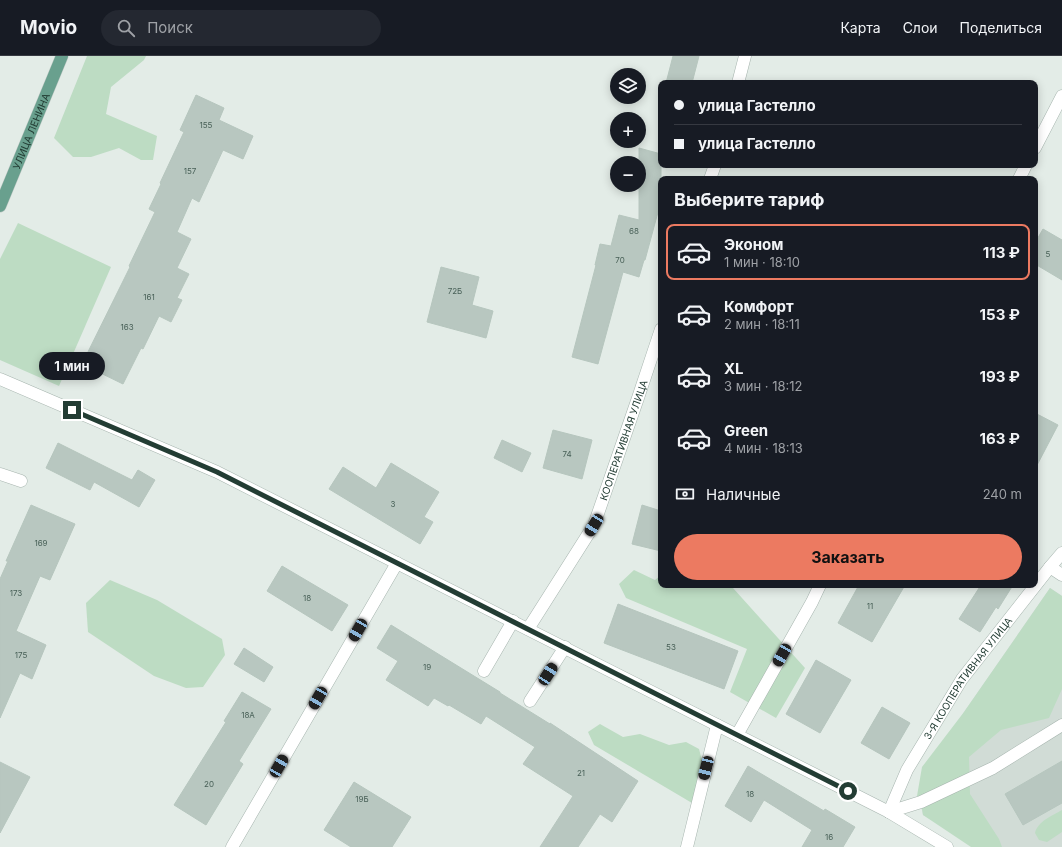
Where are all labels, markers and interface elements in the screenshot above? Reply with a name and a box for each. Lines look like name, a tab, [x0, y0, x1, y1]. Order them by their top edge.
search box	[101, 10, 381, 46]
text: Movio	[20, 16, 77, 39]
icon: search	[115, 17, 137, 39]
text: Поиск	[147, 18, 193, 37]
text: Карта	[840, 19, 881, 36]
text: Слои	[903, 19, 938, 36]
text: Поделиться	[960, 19, 1042, 36]
map controls	[610, 68, 646, 192]
button: layers	[610, 68, 646, 104]
street label: УЛИЦА ЛЕНИНА	[10, 91, 52, 171]
text: улица Гастелло	[698, 96, 816, 115]
button: +	[610, 112, 646, 148]
house number: 155	[200, 120, 213, 130]
text: улица Гастелло	[698, 134, 816, 153]
button: −	[610, 156, 646, 192]
house number: 157	[184, 166, 197, 176]
text: Выберите тариф	[674, 189, 825, 210]
house number: 68	[629, 226, 639, 236]
icon: car	[676, 234, 712, 270]
text: Эконом	[724, 235, 783, 254]
text: 113 ₽	[983, 243, 1020, 262]
house number: 5	[1046, 249, 1051, 259]
text: 1 мин · 18:10	[724, 254, 800, 270]
house number: 70	[615, 255, 625, 265]
house number: 72Б	[448, 286, 462, 296]
house number: 161	[143, 292, 155, 302]
icon: car	[676, 296, 712, 332]
text: Комфорт	[724, 297, 794, 316]
text: 153 ₽	[980, 305, 1020, 324]
text: 2 мин · 18:11	[724, 316, 800, 332]
house number: 163	[120, 322, 134, 332]
callout: 1 мин	[39, 352, 105, 380]
text: 1 мин	[54, 358, 90, 374]
icon: car	[676, 358, 712, 394]
text: XL	[724, 359, 744, 378]
text: 193 ₽	[979, 367, 1020, 386]
street label: КООПЕРАТИВНАЯ УЛИЦА	[597, 378, 650, 502]
text: 3 мин · 18:12	[724, 378, 802, 394]
route end	[63, 401, 81, 419]
icon: car	[676, 420, 712, 456]
text: Green	[724, 421, 768, 440]
text: 163 ₽	[979, 429, 1020, 448]
text: 4 мин · 18:13	[724, 440, 803, 456]
house number: 74	[562, 449, 572, 459]
icon: cash	[674, 483, 696, 505]
text: Наличные	[706, 485, 780, 504]
text: 240 m	[983, 486, 1022, 502]
house number: 3	[391, 499, 396, 509]
car	[583, 512, 605, 538]
button: Заказать	[674, 534, 1022, 580]
house number: 169	[34, 538, 48, 548]
house number: 173	[10, 588, 22, 598]
house number: 18	[303, 593, 311, 603]
house number: 11	[867, 601, 873, 611]
street label: 3-Я КООПЕРАТИВНАЯ УЛИЦА	[921, 614, 1014, 741]
car	[347, 617, 369, 643]
house number: 53	[666, 642, 676, 652]
car	[771, 642, 793, 668]
house number: 175	[15, 650, 27, 660]
car	[536, 661, 560, 687]
house number: 19	[423, 662, 431, 672]
car	[307, 685, 329, 711]
house number: 18А	[241, 710, 255, 720]
car	[268, 753, 290, 779]
car	[697, 755, 715, 781]
house number: 21	[577, 768, 585, 778]
house number: 20	[204, 779, 214, 789]
route start	[839, 782, 857, 800]
house number: 18	[746, 789, 754, 799]
house number: 19Б	[355, 794, 369, 804]
house number: 16	[825, 832, 833, 842]

